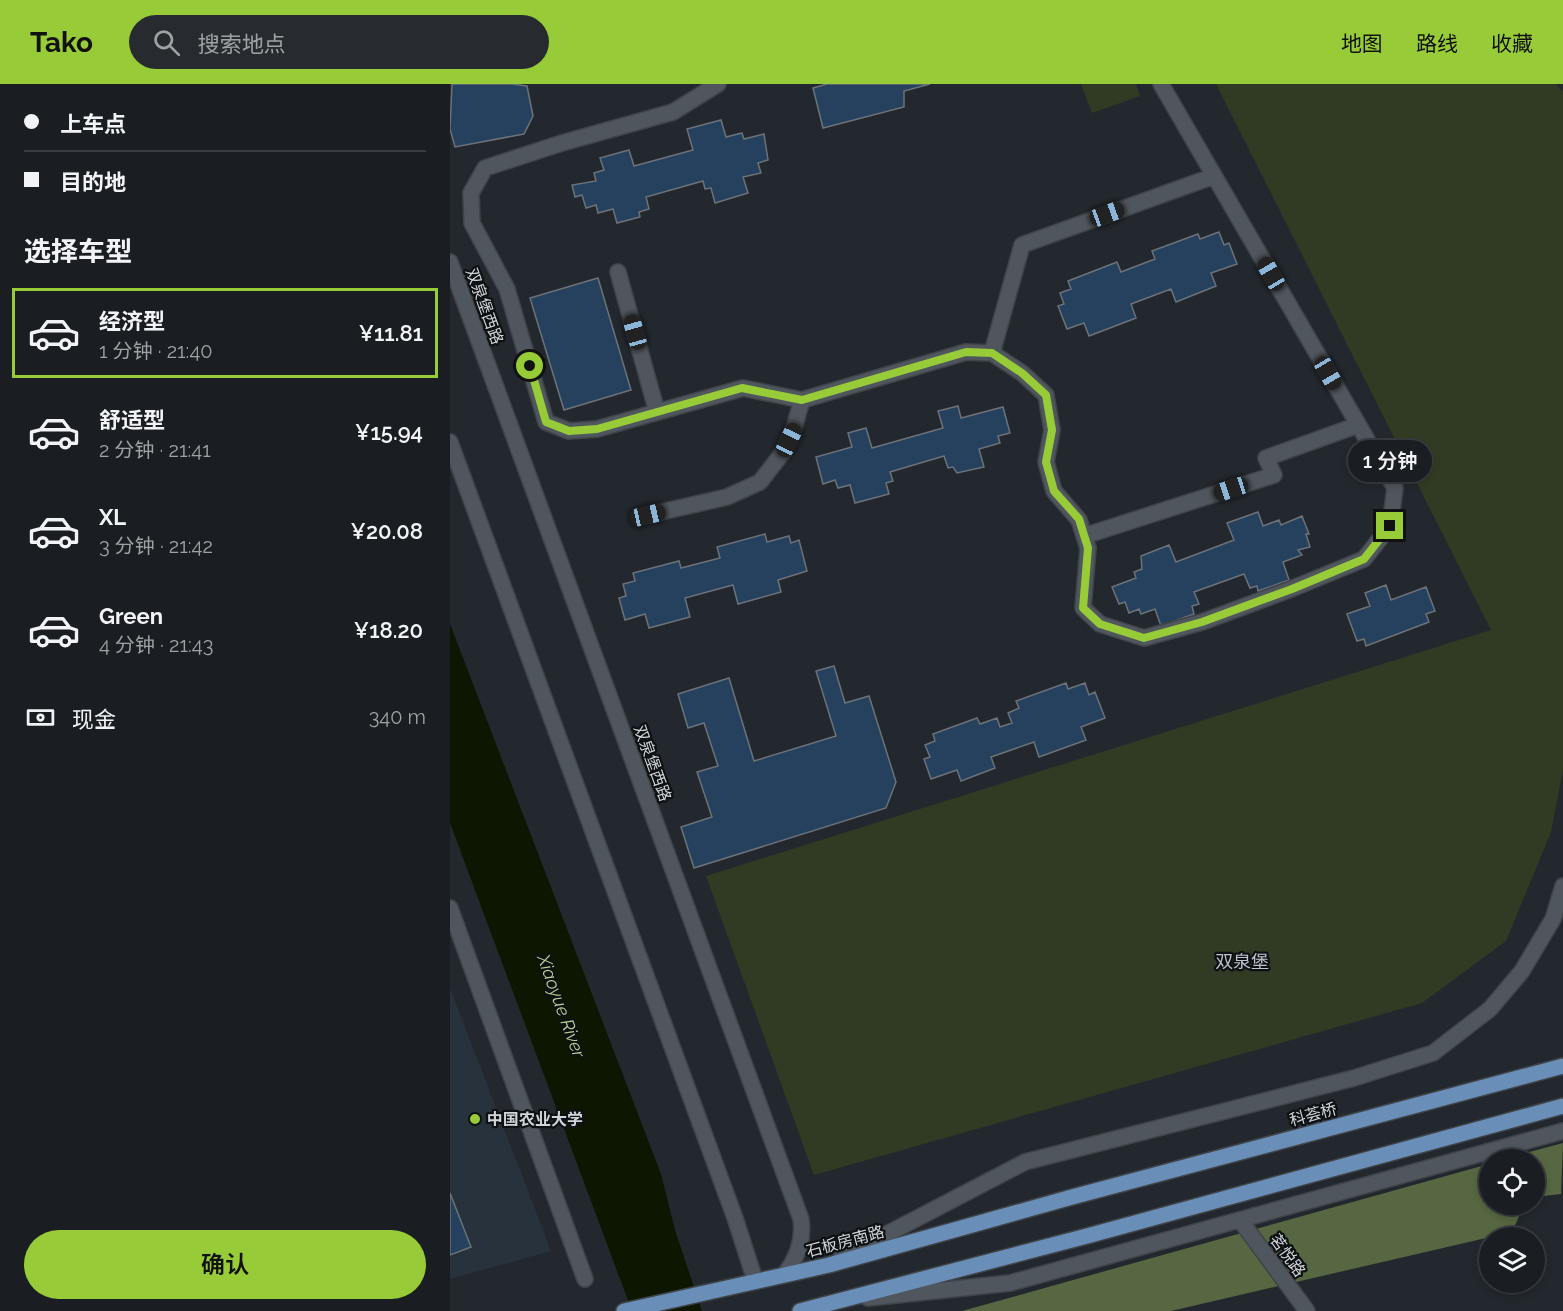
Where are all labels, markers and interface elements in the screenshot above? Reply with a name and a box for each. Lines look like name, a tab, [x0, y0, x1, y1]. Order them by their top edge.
search box	[129, 15, 549, 69]
text: Tako	[30, 26, 93, 59]
icon: search	[150, 26, 183, 59]
text: 搜索地点	[198, 31, 286, 57]
text: 地图	[1341, 31, 1383, 56]
text: 路线	[1416, 31, 1458, 56]
text: 收藏	[1491, 31, 1533, 56]
text: 上车点	[60, 111, 126, 137]
text: 目的地	[60, 169, 126, 195]
car	[1087, 199, 1127, 229]
text: 选择车型	[24, 236, 132, 267]
car	[1254, 254, 1288, 294]
street label: 双泉堡西路	[462, 265, 507, 347]
icon: car	[27, 306, 81, 360]
text: 经济型	[99, 308, 165, 334]
car	[621, 312, 649, 352]
text: ¥11.81	[359, 320, 423, 346]
text: 1 分钟 · 21:40	[99, 339, 213, 363]
route start	[516, 352, 543, 379]
car	[1311, 353, 1345, 393]
icon: car	[27, 405, 81, 459]
text: 舒适型	[99, 407, 165, 433]
text: ¥15.94	[355, 419, 423, 445]
car	[773, 420, 805, 460]
text: 2 分钟 · 21:41	[99, 438, 211, 462]
callout: 1 分钟	[1348, 439, 1432, 481]
text: 1 分钟	[1363, 449, 1417, 473]
car	[1211, 475, 1251, 503]
car	[628, 502, 668, 528]
icon: car	[27, 504, 81, 558]
text: XL	[99, 504, 126, 530]
route end	[1376, 512, 1403, 539]
text: ¥20.08	[351, 518, 423, 544]
text: 3 分钟 · 21:42	[99, 534, 213, 558]
icon: car	[27, 603, 81, 657]
text: Green	[99, 603, 163, 629]
text: ¥18.20	[354, 617, 423, 643]
text: 4 分钟 · 21:43	[99, 633, 213, 657]
icon: cash	[24, 701, 57, 734]
text: 340 m	[369, 705, 426, 729]
text: 现金	[72, 706, 116, 732]
street label: 双泉堡西路	[630, 722, 675, 804]
water label: Xiaoyue River	[533, 951, 590, 1061]
district label: 双泉堡	[1215, 951, 1269, 972]
street label: 科荟桥	[1287, 1099, 1339, 1130]
place label: 中国农业大学	[487, 1110, 583, 1129]
marker: 中国农业大学	[468, 1112, 482, 1126]
map controls	[1479, 1149, 1545, 1293]
button: locate	[1479, 1149, 1545, 1215]
street label: 石板房南路	[804, 1222, 886, 1261]
button: layers	[1479, 1227, 1545, 1293]
button: 确认	[24, 1230, 426, 1299]
street label: 茗悦路	[1266, 1230, 1309, 1280]

